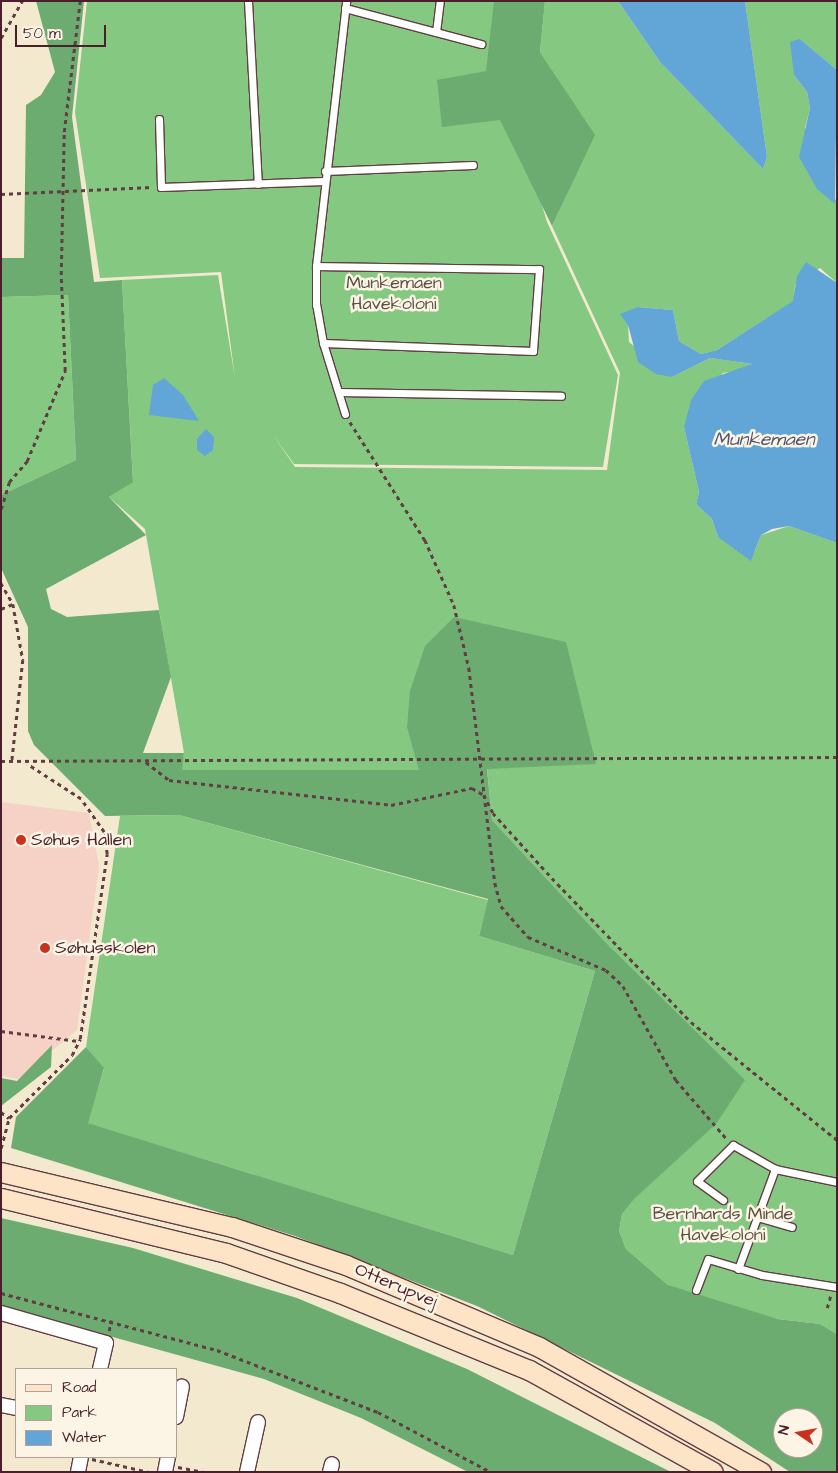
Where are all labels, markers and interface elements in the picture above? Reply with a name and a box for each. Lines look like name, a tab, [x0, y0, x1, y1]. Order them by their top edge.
scale bar	[18, 15, 109, 47]
text: 50 m	[23, 23, 61, 44]
park label: Munkemaen Havekoloni	[346, 273, 442, 316]
water label: Munkemaen	[713, 429, 815, 451]
place label: Søhus Hallen	[31, 829, 131, 851]
marker: Søhus Hallen	[15, 834, 27, 846]
place label: Søhusskolen	[55, 937, 156, 959]
marker: Søhusskolen	[39, 942, 51, 954]
park label: Bernhards Minde Havekoloni	[653, 1204, 793, 1246]
street label: Otterupvej	[351, 1259, 441, 1313]
legend	[15, 1368, 178, 1458]
text: Road	[62, 1377, 96, 1398]
text: Park	[62, 1402, 97, 1423]
north arrow	[773, 1408, 823, 1458]
text: N	[774, 1424, 795, 1436]
text: Water	[62, 1427, 106, 1448]

